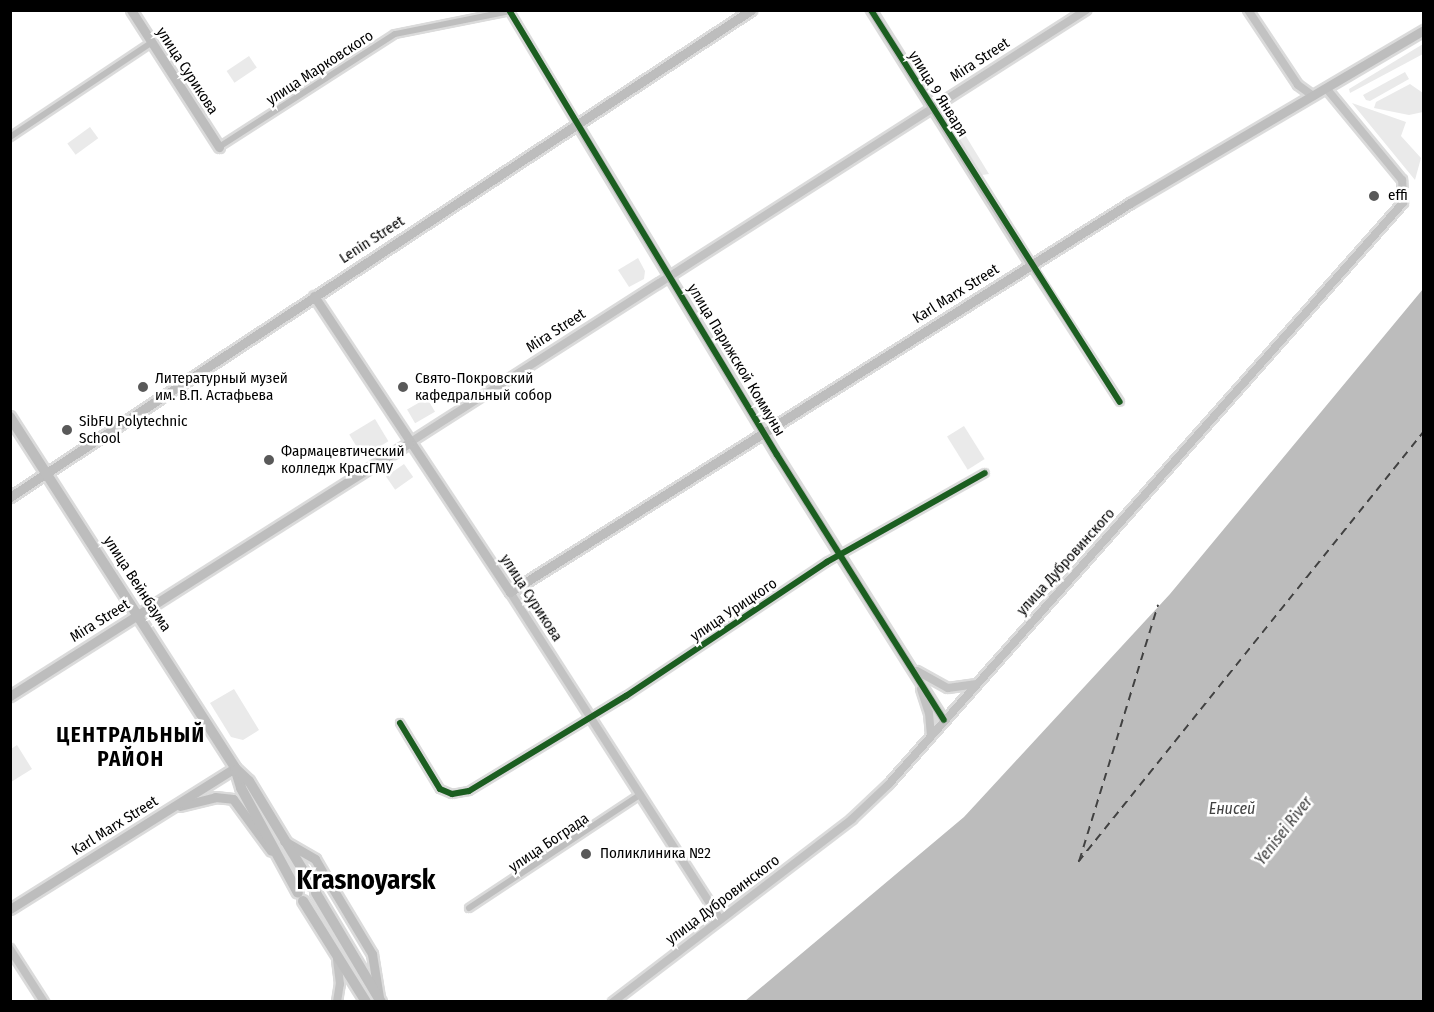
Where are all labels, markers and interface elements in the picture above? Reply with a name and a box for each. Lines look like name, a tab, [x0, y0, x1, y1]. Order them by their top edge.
street label: улица Сурикова	[152, 24, 222, 118]
street label: улица Марковского	[263, 27, 377, 109]
street label: Mira Street	[947, 34, 1013, 86]
street label: улица 9 Января	[904, 48, 972, 140]
marker: effi	[1365, 187, 1383, 205]
place label: effi	[1388, 187, 1408, 205]
street label: Lenin Street	[336, 212, 408, 268]
street label: Karl Marx Street	[910, 260, 1002, 328]
street label: улица Парижской Коммуны	[683, 281, 789, 439]
street label: Mira Street	[523, 305, 589, 357]
place label: Литературный музей им. В.П. Астафьева	[155, 369, 288, 404]
place label: Свято-Покровский кафедральный собор	[415, 369, 552, 404]
marker: Литературный музей им. В.П. Астафьева	[136, 380, 150, 394]
marker: Свято-Покровский кафедральный собор	[396, 380, 410, 394]
place label: SibFU Polytechnic School	[79, 412, 187, 447]
marker: SibFU Polytechnic School	[60, 423, 74, 437]
place label: Фармацевтический колледж КрасГМУ	[281, 442, 405, 477]
marker: Фармацевтический колледж КрасГМУ	[262, 453, 276, 467]
street label: улица Дубровинского	[1013, 505, 1119, 619]
street label: улица Вейнбаума	[99, 533, 175, 635]
street label: улица Сурикова	[496, 551, 566, 645]
street label: улица Урицкого	[687, 574, 781, 646]
street label: Mira Street	[67, 596, 133, 646]
district label: ЦЕНТРАЛЬНЫЙ РАЙОН	[56, 722, 206, 772]
street label: Karl Marx Street	[69, 792, 161, 860]
water label: Yenisei River	[1251, 793, 1317, 869]
water label: Енисей	[1209, 799, 1255, 819]
street label: улица Бограда	[506, 810, 592, 876]
marker: Поликлиника №2	[577, 845, 595, 863]
place label: Поликлиника №2	[600, 845, 711, 863]
street label: улица Дубровинского	[663, 851, 783, 949]
district label: Krasnoyarsk	[296, 865, 436, 897]

